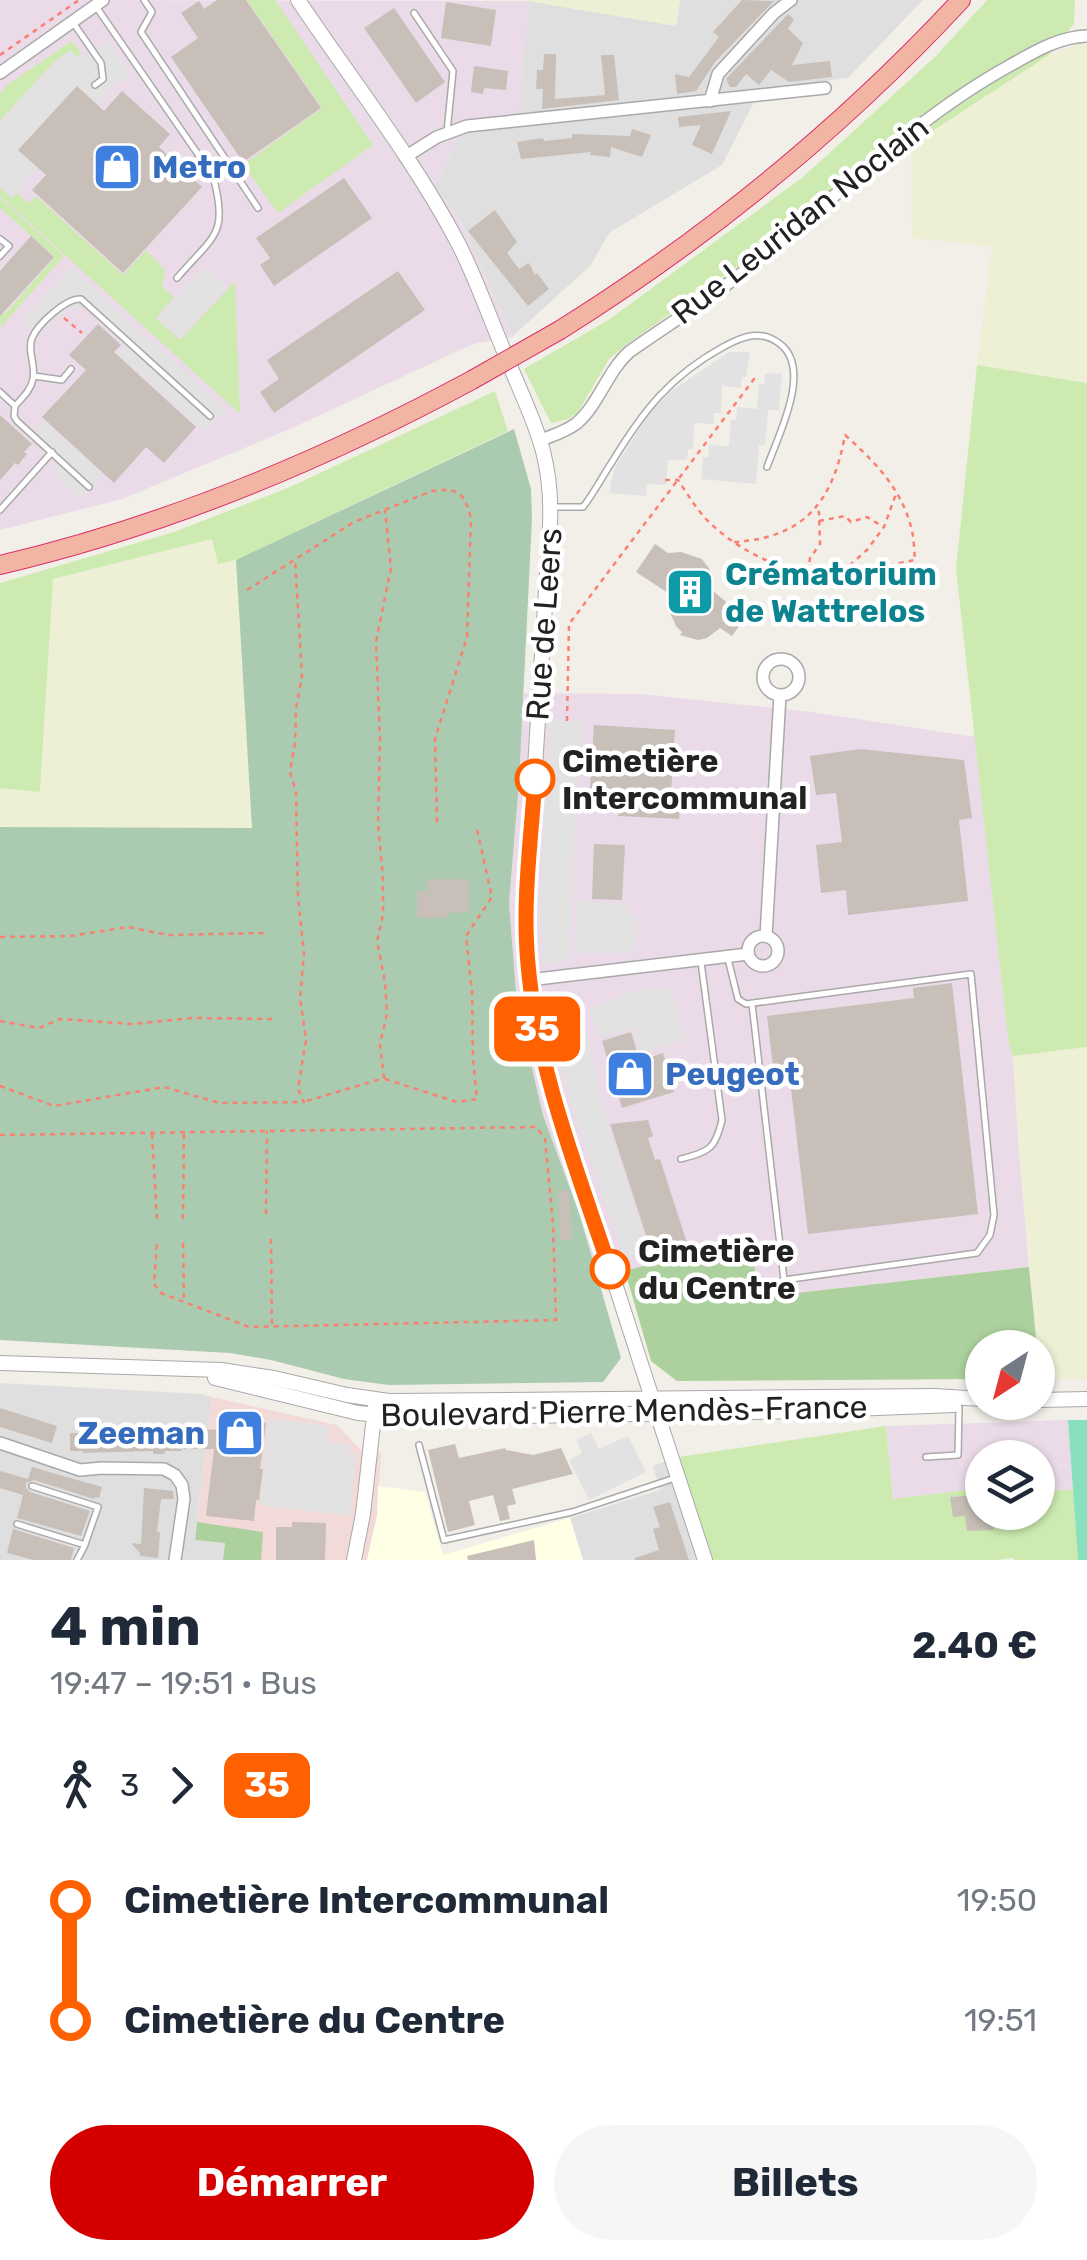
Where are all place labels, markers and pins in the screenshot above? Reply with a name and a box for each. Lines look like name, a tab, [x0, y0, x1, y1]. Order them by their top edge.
shop icon: Metro	[91, 141, 143, 193]
place label: Metro	[152, 148, 246, 186]
place label: Crématorium de Wattrelos	[725, 555, 937, 630]
building icon: Crématorium de Wattrelos	[664, 566, 716, 618]
place label: Cimetière Intercommunal	[562, 742, 807, 817]
marker: Cimetière Intercommunal	[516, 760, 554, 798]
shop icon: Peugeot	[604, 1048, 656, 1100]
place label: Peugeot	[665, 1055, 800, 1093]
place label: Cimetière du Centre	[638, 1232, 796, 1307]
marker: Cimetière du Centre	[591, 1250, 629, 1288]
shop icon: Zeeman	[214, 1407, 266, 1459]
place label: Zeeman	[78, 1414, 205, 1452]

